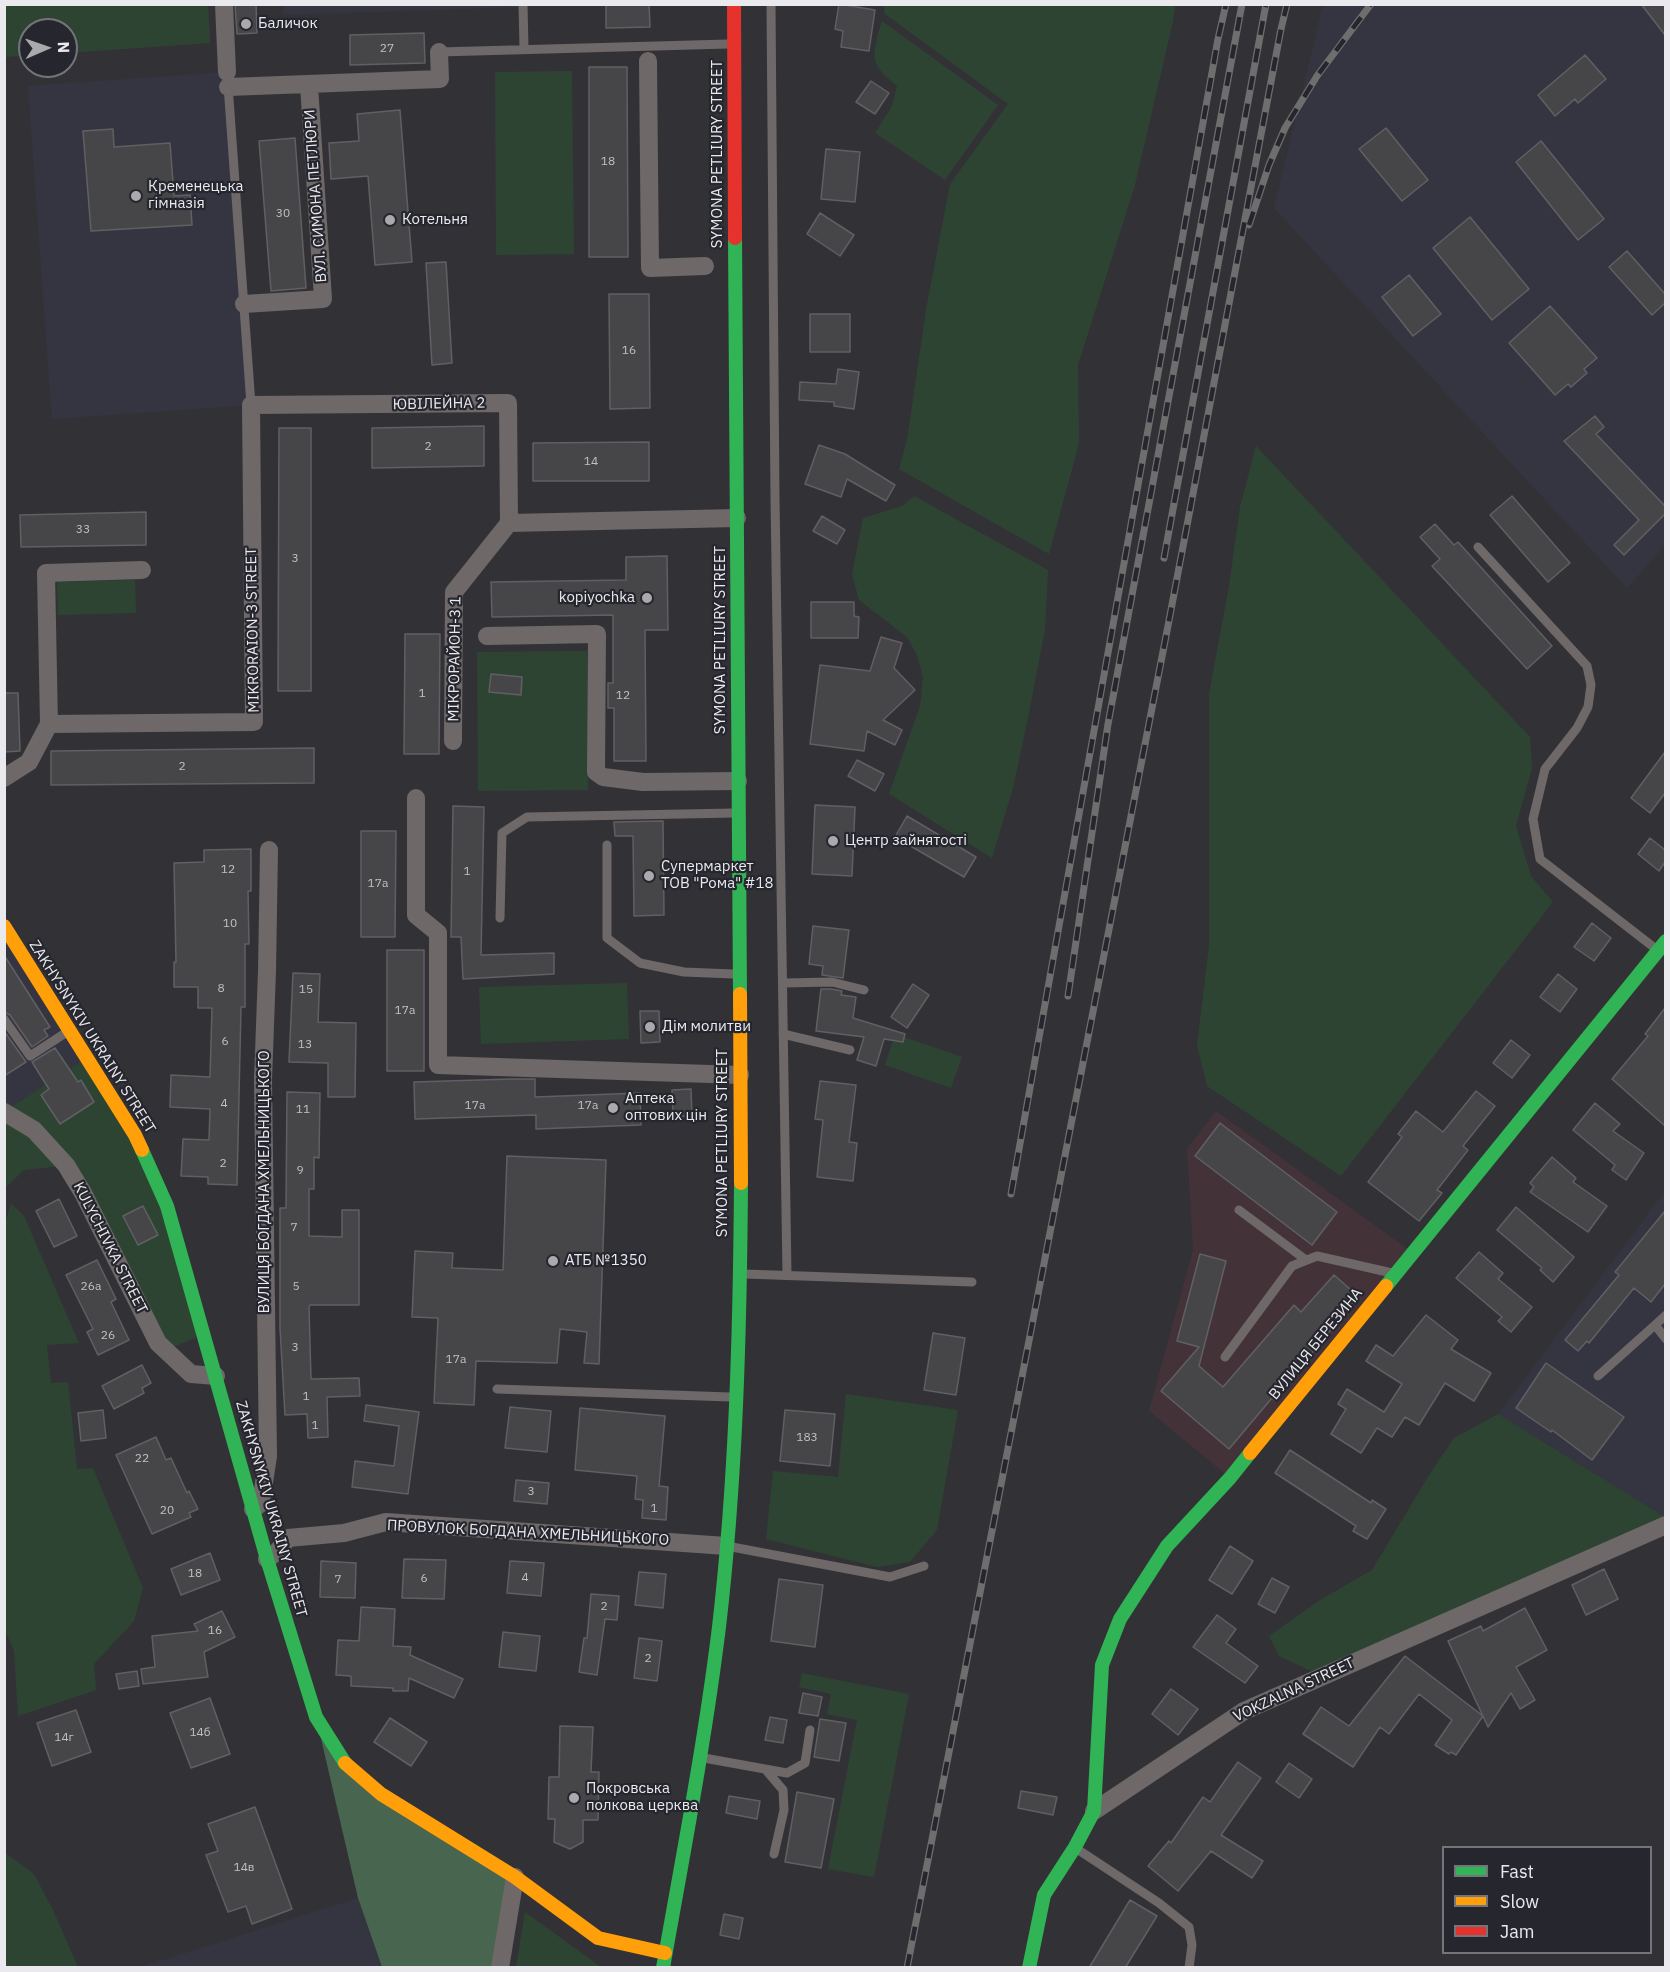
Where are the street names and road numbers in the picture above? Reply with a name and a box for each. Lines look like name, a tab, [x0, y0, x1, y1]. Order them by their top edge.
street label: SYMONA PETLIURY STREET	[709, 60, 727, 248]
street label: ВУЛ. СИМОНА ПЕТЛЮРИ	[301, 109, 331, 283]
street label: ЮВІЛЕЙНА 2	[393, 394, 485, 414]
street label: SYMONA PETLIURY STREET	[712, 546, 730, 734]
street label: MIKRORAION-3 STREET	[243, 547, 263, 713]
street label: МІКРОРАЙОН-3 1	[445, 596, 465, 722]
street label: ZAKHYSNYKIV UKRAINY STREET	[25, 937, 159, 1137]
street label: SYMONA PETLIURY STREET	[714, 1049, 732, 1237]
street label: ВУЛИЦЯ БОГДАНА ХМЕЛЬНИЦЬКОГО	[256, 1050, 274, 1314]
street label: KULYCHIVKA STREET	[69, 1179, 151, 1317]
street label: ВУЛИЦЯ БЕРЕЗИНА	[1265, 1285, 1367, 1403]
street label: ZAKHYSNYKIV UKRAINY STREET	[231, 1399, 311, 1619]
street label: ПРОВУЛОК БОГДАНА ХМЕЛЬНИЦЬКОГО	[386, 1517, 670, 1549]
street label: VOKZALNA STREET	[1231, 1654, 1357, 1726]

